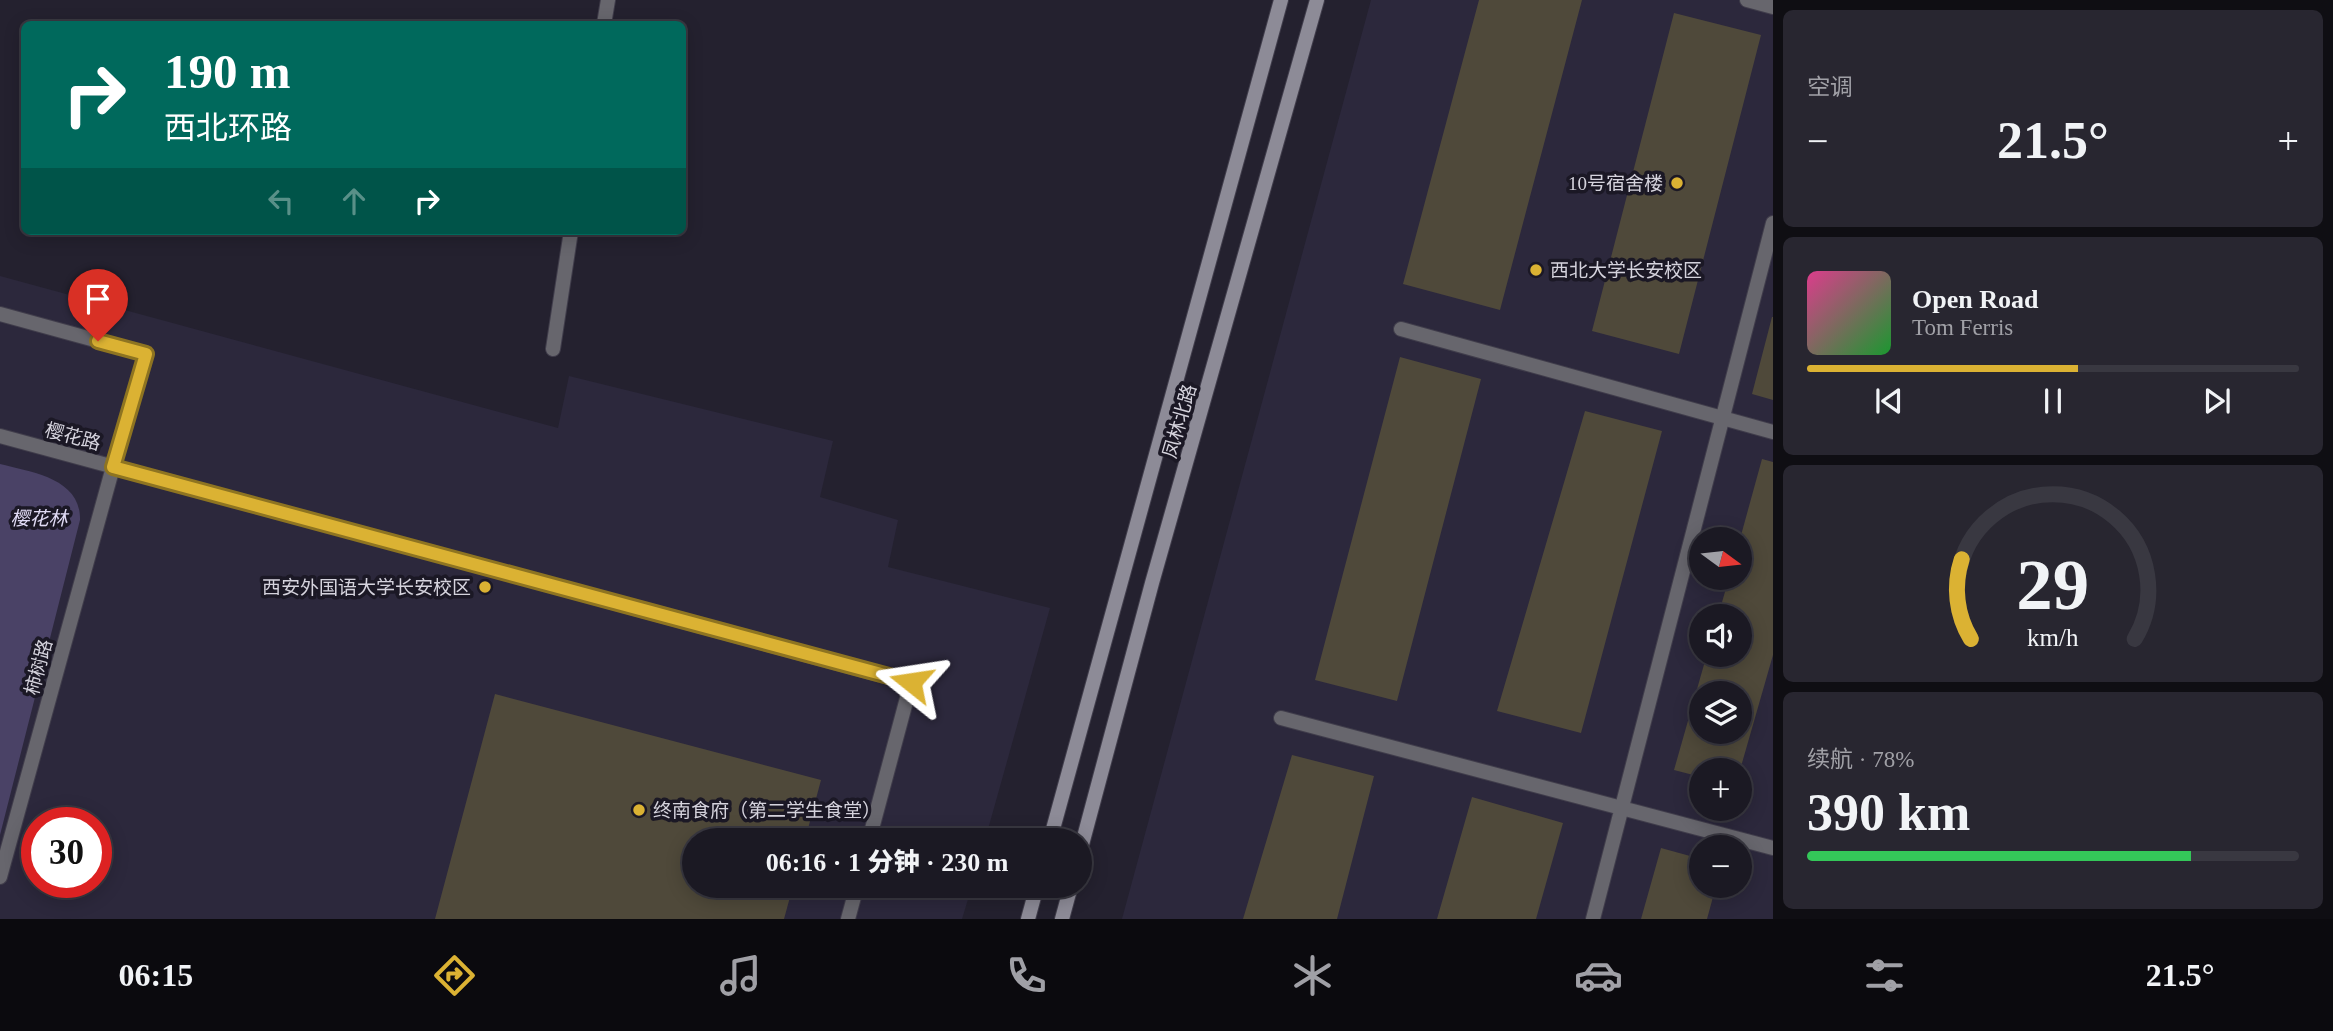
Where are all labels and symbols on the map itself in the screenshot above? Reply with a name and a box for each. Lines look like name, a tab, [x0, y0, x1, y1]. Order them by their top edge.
place label: 10号宿舍楼	[1568, 173, 1663, 194]
marker: 10号宿舍楼	[1669, 175, 1685, 191]
place label: 西北大学长安校区	[1550, 260, 1702, 281]
marker: 西北大学长安校区	[1528, 262, 1544, 278]
pin	[68, 269, 128, 341]
street label: 凤林北路	[1159, 382, 1200, 461]
street label: 樱花路	[43, 419, 103, 454]
park label: 樱花林	[10, 508, 69, 529]
north arrow	[1689, 527, 1752, 590]
place label: 西安外国语大学长安校区	[262, 577, 471, 598]
marker: 西安外国语大学长安校区	[477, 579, 493, 595]
street label: 柿树路	[21, 637, 56, 697]
position arrow	[874, 645, 948, 719]
place label: 终南食府（第二学生食堂）	[653, 800, 881, 821]
marker: 终南食府（第二学生食堂）	[631, 802, 647, 818]
speed limit sign: 30	[21, 807, 112, 898]

